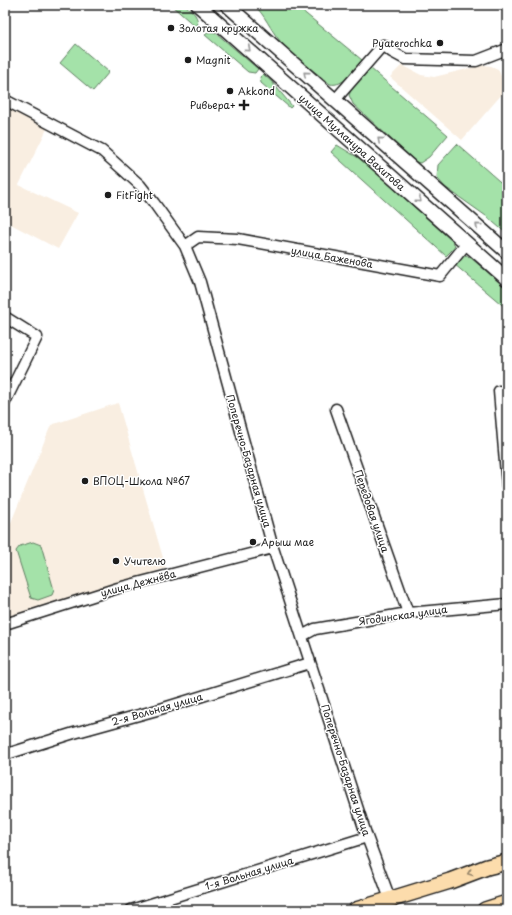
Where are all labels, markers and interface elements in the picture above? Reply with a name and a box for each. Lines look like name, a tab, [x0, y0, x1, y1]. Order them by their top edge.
place label: Золотая кружка	[179, 20, 259, 36]
marker: Золотая кружка	[166, 23, 176, 33]
place label: Pyaterochka	[372, 35, 433, 50]
marker: Pyaterochka	[435, 38, 445, 48]
one-way arrow	[243, 45, 251, 52]
place label: Magnit	[196, 52, 231, 67]
marker: Magnit	[183, 55, 193, 65]
one-way arrow	[303, 72, 310, 79]
place label: Akkond	[238, 83, 275, 98]
marker: Akkond	[225, 86, 235, 96]
street label: улица Мулланура Вахитова	[296, 90, 409, 194]
place label: Ривьера+	[190, 97, 236, 112]
marker: Ривьера+	[239, 100, 249, 110]
one-way arrow	[377, 138, 385, 145]
place label: FitFight	[116, 187, 153, 202]
marker: FitFight	[103, 190, 113, 200]
one-way arrow	[414, 196, 421, 203]
one-way arrow	[475, 224, 482, 231]
street label: улица Баженова	[290, 242, 375, 271]
street label: Поперечно-Базарная улица	[223, 393, 276, 530]
street label: Передовая улица	[351, 468, 394, 555]
place label: ВПОЦ-Школа №67	[93, 473, 190, 488]
marker: ВПОЦ-Школа №67	[80, 476, 90, 486]
place label: Арыш мае	[261, 534, 314, 549]
marker: Арыш мае	[248, 537, 258, 547]
place label: Учителю	[124, 553, 166, 568]
marker: Учителю	[111, 556, 121, 566]
street label: улица Дежнёва	[99, 565, 178, 600]
street label: Ягодинская улица	[358, 601, 449, 628]
street label: 2-я Вольная улица	[110, 688, 205, 729]
street label: Поперечно-Базарная улица	[318, 702, 375, 838]
street label: 1-я Вольная улица	[203, 852, 296, 893]
one-way arrow	[466, 869, 473, 877]

